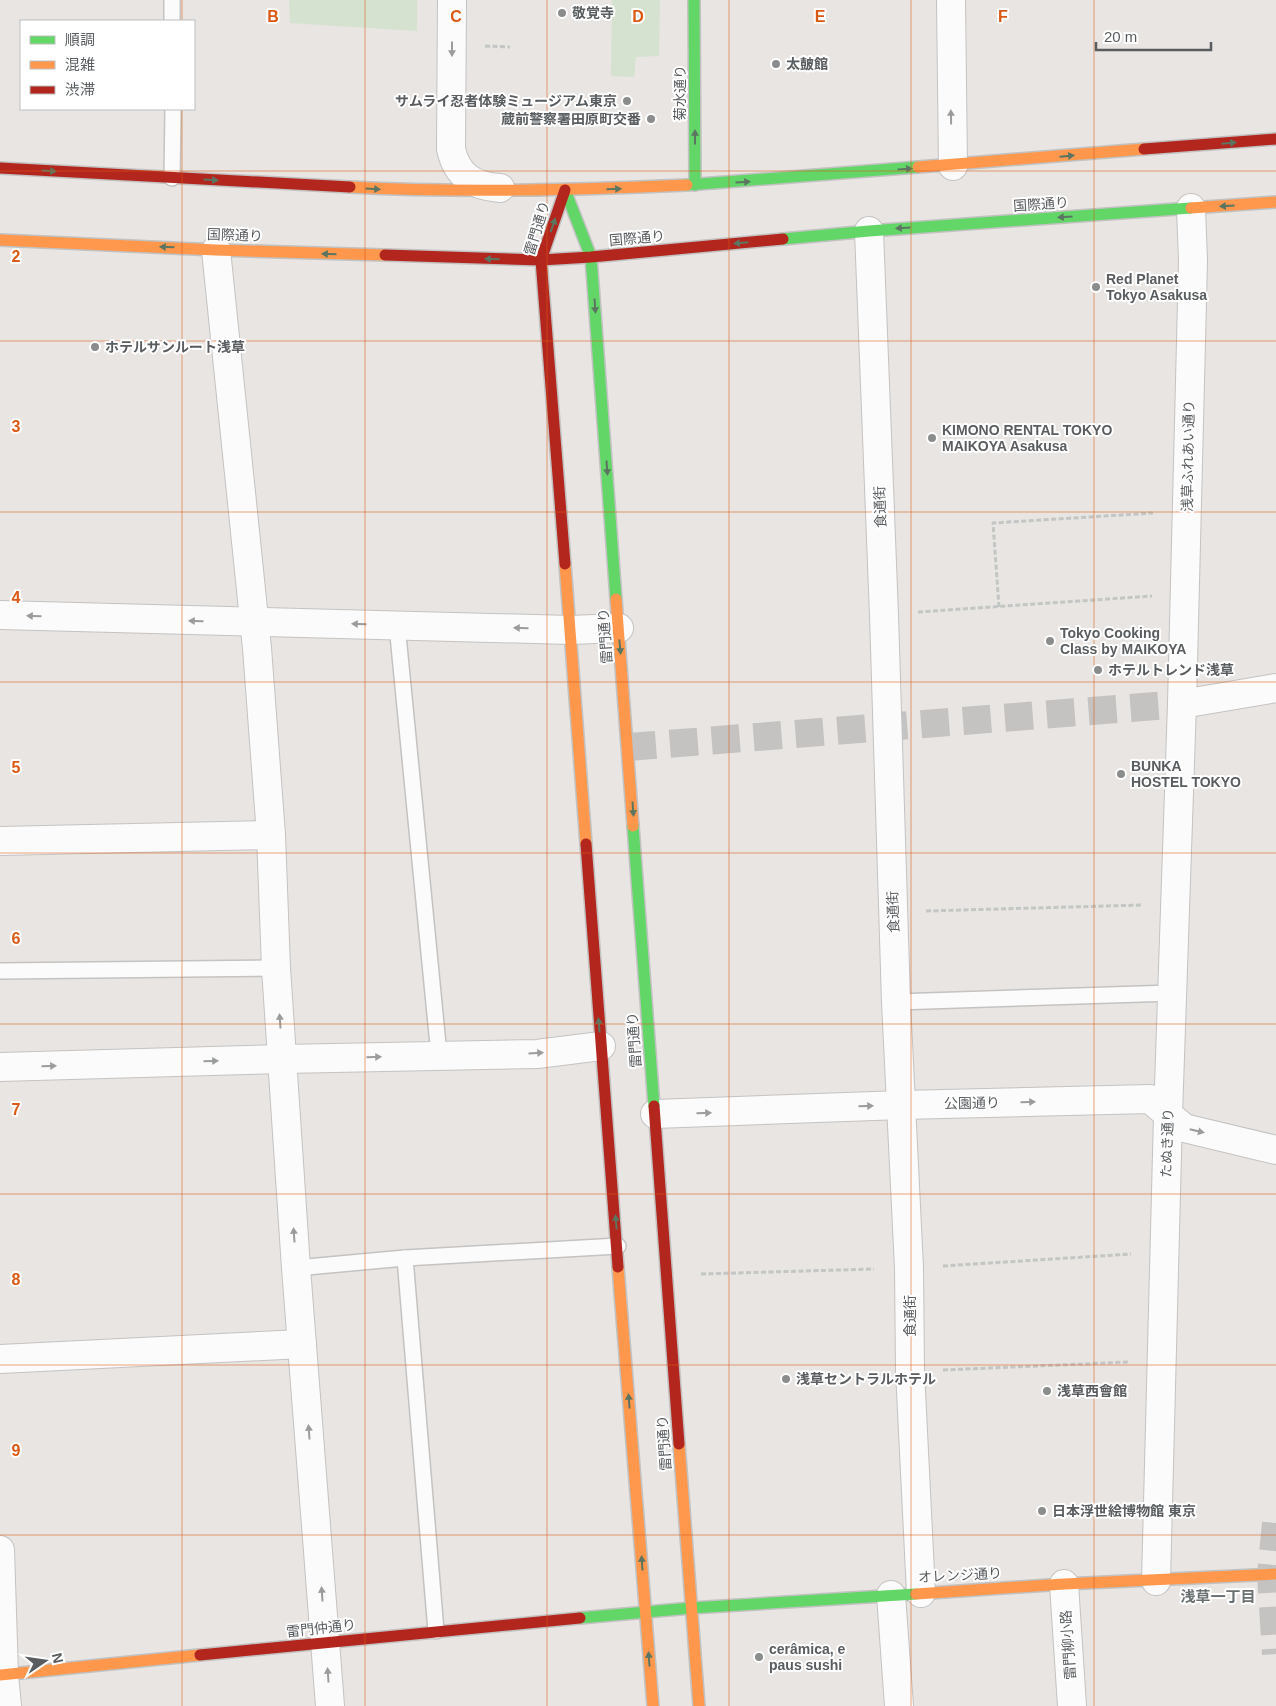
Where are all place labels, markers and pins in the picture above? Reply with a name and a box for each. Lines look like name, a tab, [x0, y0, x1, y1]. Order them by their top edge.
place label: 敬覚寺	[572, 5, 614, 21]
marker: 敬覚寺	[556, 7, 568, 19]
place label: 太皷館	[786, 56, 828, 72]
marker: 太皷館	[770, 58, 782, 70]
place label: サムライ忍者体験ミュージアム東京	[395, 93, 617, 109]
marker: サムライ忍者体験ミュージアム東京	[621, 95, 633, 107]
place label: 蔵前警察署田原町交番	[501, 111, 641, 127]
marker: 蔵前警察署田原町交番	[645, 113, 657, 125]
place label: Red Planet Tokyo Asakusa	[1106, 271, 1207, 303]
marker: Red Planet Tokyo Asakusa	[1090, 281, 1102, 293]
place label: ホテルサンルート浅草	[105, 339, 245, 355]
marker: ホテルサンルート浅草	[89, 341, 101, 353]
place label: KIMONO RENTAL TOKYO MAIKOYA Asakusa	[942, 422, 1112, 454]
marker: KIMONO RENTAL TOKYO MAIKOYA Asakusa	[926, 432, 938, 444]
place label: Tokyo Cooking Class by MAIKOYA	[1060, 625, 1186, 657]
marker: Tokyo Cooking Class by MAIKOYA	[1044, 635, 1056, 647]
place label: ホテルトレンド浅草	[1108, 662, 1234, 678]
marker: ホテルトレンド浅草	[1092, 664, 1104, 676]
place label: BUNKA HOSTEL TOKYO	[1131, 758, 1241, 790]
marker: BUNKA HOSTEL TOKYO	[1115, 768, 1127, 780]
place label: 浅草セントラルホテル	[796, 1371, 936, 1387]
marker: 浅草セントラルホテル	[780, 1373, 792, 1385]
place label: 浅草西會館	[1057, 1383, 1127, 1399]
marker: 浅草西會館	[1041, 1385, 1053, 1397]
place label: 日本浮世絵博物館 東京	[1052, 1503, 1196, 1519]
marker: 日本浮世絵博物館 東京	[1036, 1505, 1048, 1517]
place label: cerâmica, e paus sushi	[769, 1641, 845, 1673]
marker: cerâmica, e paus sushi	[753, 1651, 765, 1663]

